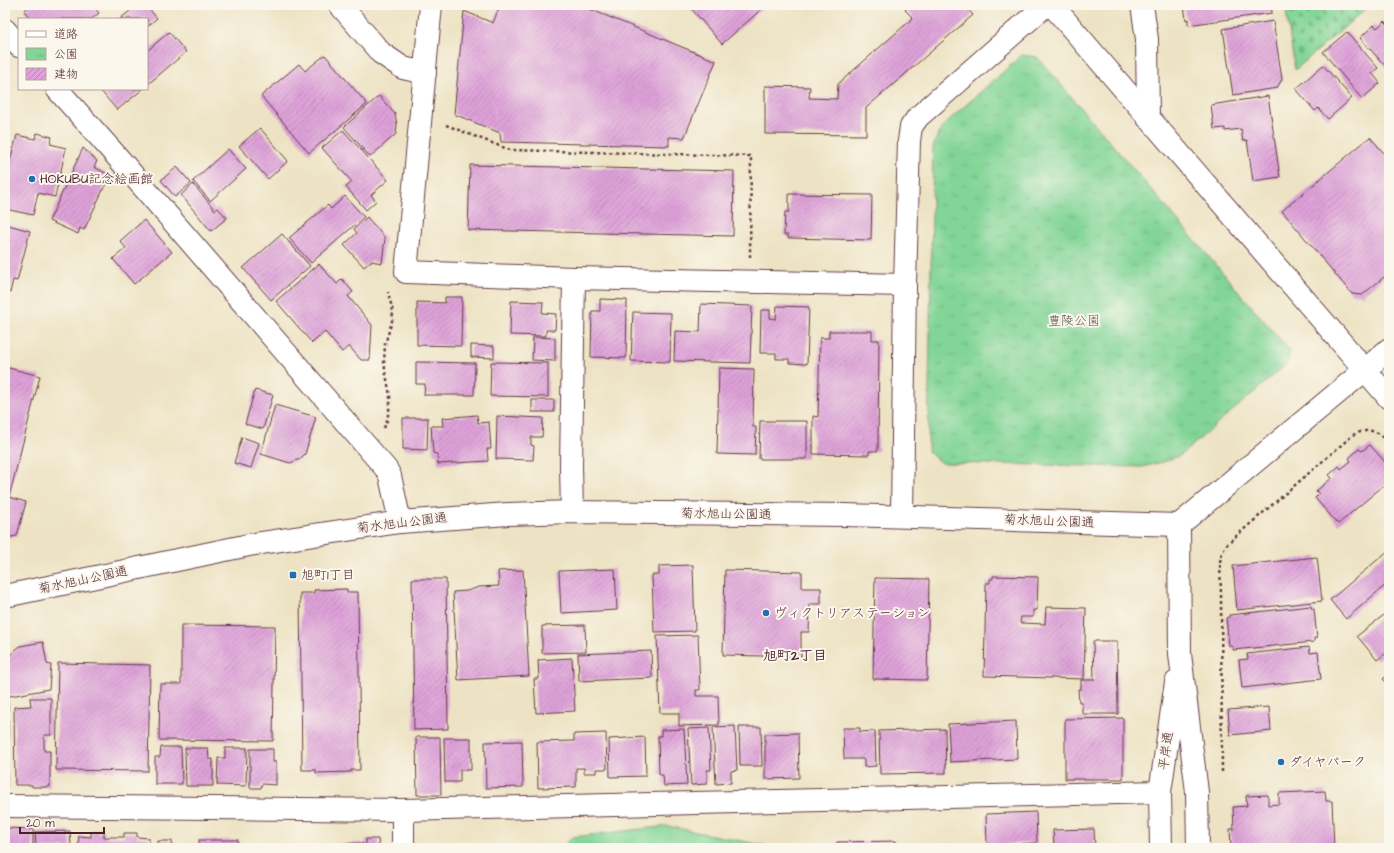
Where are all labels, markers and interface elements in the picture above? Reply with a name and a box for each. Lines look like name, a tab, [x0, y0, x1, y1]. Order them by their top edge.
legend	[18, 18, 148, 90]
text: 道路	[54, 26, 78, 43]
text: 公園	[54, 46, 78, 63]
text: 建物	[54, 66, 78, 83]
place label: HOKUBU記念絵画館	[40, 170, 153, 188]
marker: HOKUBU記念絵画館	[27, 174, 37, 184]
park label: 豊陵公園	[1048, 312, 1100, 330]
street label: 菊水旭山公園通	[680, 504, 772, 524]
street label: 菊水旭山公園通	[356, 509, 448, 537]
street label: 菊水旭山公園通	[1003, 510, 1095, 532]
street label: 菊水旭山公園通	[37, 562, 129, 598]
place label: 旭町1丁目	[301, 566, 355, 584]
marker: 旭町1丁目	[288, 570, 298, 580]
place label: ヴィクトリアステーション	[774, 604, 931, 622]
marker: ヴィクトリアステーション	[761, 608, 771, 618]
district label: 旭町2丁目	[763, 646, 827, 666]
street label: 平岸通	[1154, 730, 1178, 772]
place label: ダイヤパーク	[1289, 753, 1366, 771]
marker: ダイヤパーク	[1276, 757, 1286, 767]
scale bar	[20, 809, 104, 835]
text: 20 m	[26, 815, 55, 832]

